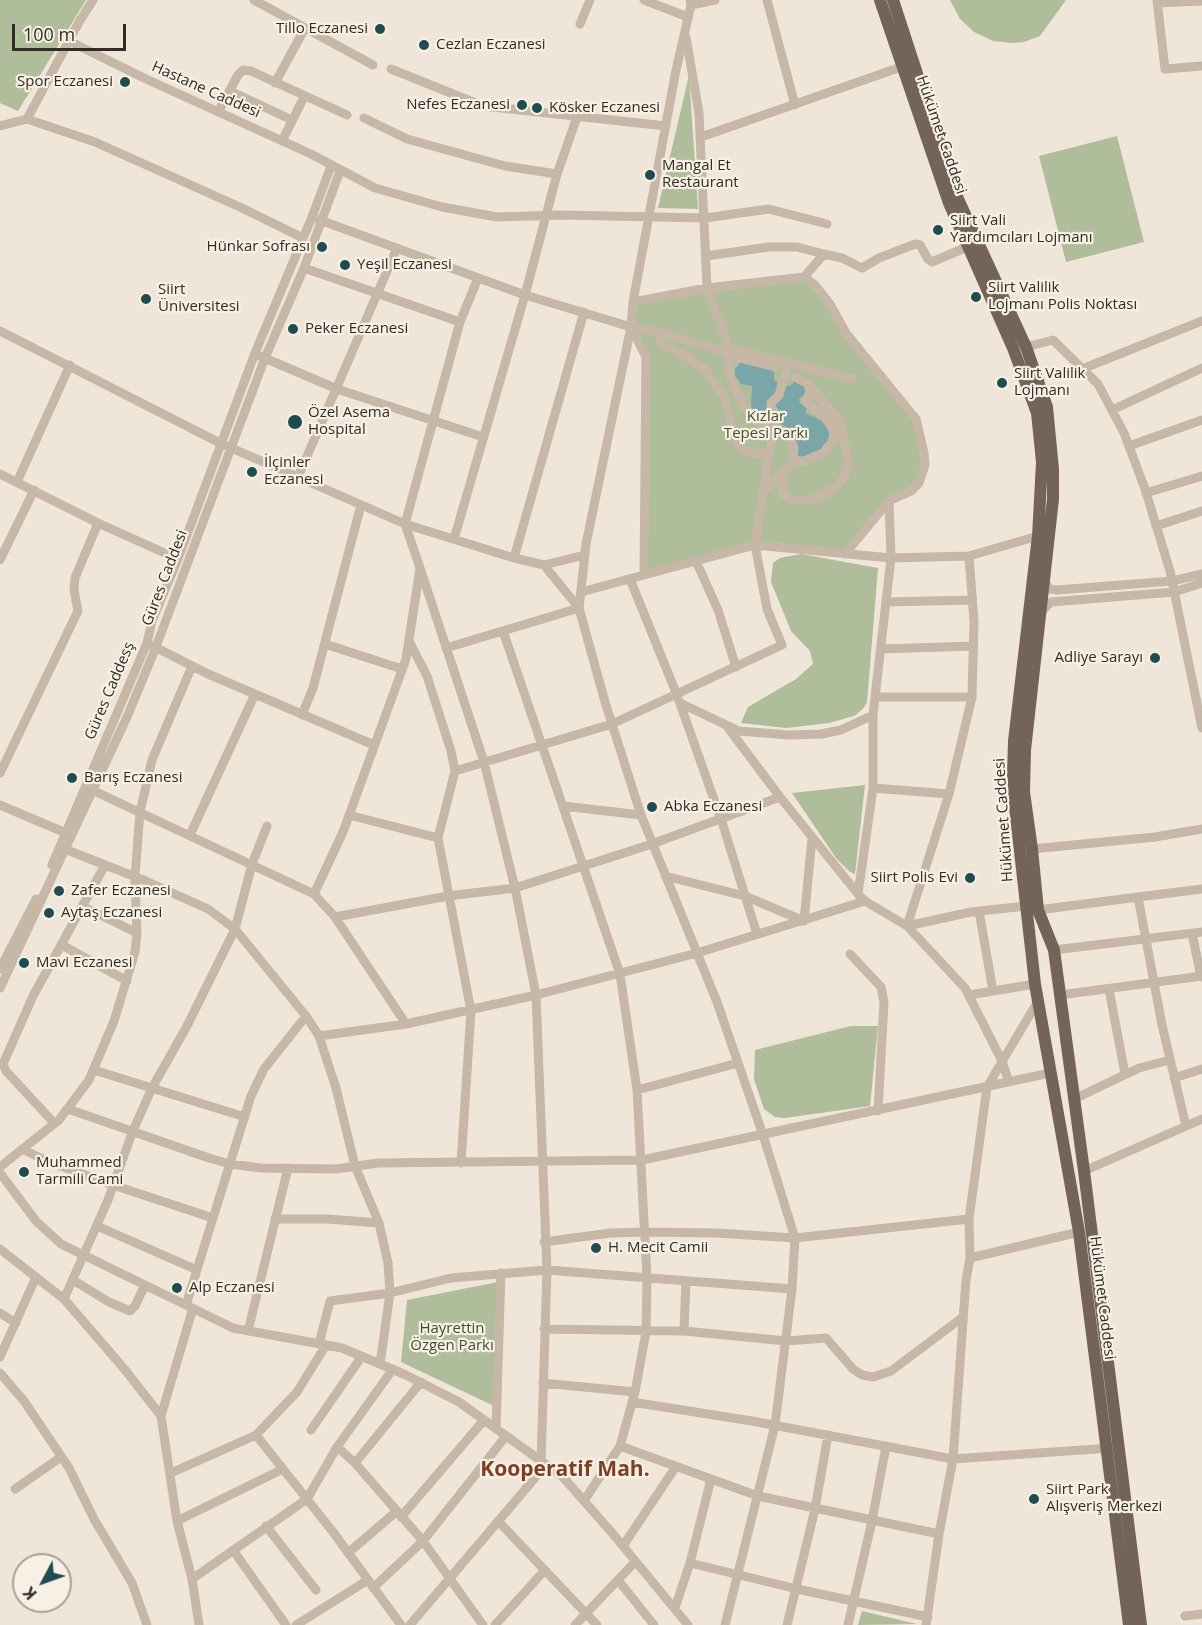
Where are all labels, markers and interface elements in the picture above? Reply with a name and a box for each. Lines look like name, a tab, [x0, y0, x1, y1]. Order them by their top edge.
scale bar	[15, 12, 129, 50]
place label: Tillo Eczanesi	[276, 20, 368, 38]
text: 100 m	[23, 22, 75, 46]
marker: Tillo Eczanesi	[373, 22, 387, 36]
place label: Cezlan Eczanesi	[436, 36, 546, 54]
marker: Cezlan Eczanesi	[417, 38, 431, 52]
street label: Hastane Caddesi	[149, 58, 263, 122]
place label: Spor Eczanesi	[17, 73, 113, 91]
street label: Hükümet Caddesi	[912, 73, 970, 197]
marker: Spor Eczanesi	[118, 75, 132, 89]
place label: Nefes Eczanesi	[406, 96, 510, 114]
marker: Nefes Eczanesi	[515, 98, 529, 112]
place label: Kösker Eczanesi	[549, 99, 660, 117]
marker: Kösker Eczanesi	[530, 101, 544, 115]
place label: Mangal Et Restaurant	[662, 157, 739, 192]
marker: Mangal Et Restaurant	[643, 168, 657, 182]
place label: Siirt Vali Yardımcıları Lojmanı	[950, 212, 1092, 247]
marker: Siirt Vali Yardımcıları Lojmanı	[931, 223, 945, 237]
place label: Hünkar Sofrası	[207, 238, 310, 256]
marker: Hünkar Sofrası	[315, 240, 329, 254]
place label: Yeşil Eczanesi	[357, 256, 452, 274]
marker: Yeşil Eczanesi	[338, 258, 352, 272]
place label: Siirt Valilik Lojmanı Polis Noktası	[988, 279, 1137, 314]
place label: Siirt Üniversitesi	[158, 281, 240, 316]
marker: Siirt Valilik Lojmanı Polis Noktası	[969, 290, 983, 304]
marker: Siirt Üniversitesi	[139, 292, 153, 306]
place label: Peker Eczanesi	[305, 320, 408, 338]
marker: Peker Eczanesi	[286, 322, 300, 336]
place label: Siirt Valilik Lojmanı	[1014, 365, 1085, 400]
marker: Siirt Valilik Lojmanı	[995, 376, 1009, 390]
place label: Özel Asema Hospital	[308, 404, 390, 439]
park label: Kızlar Tepesi Parkı	[724, 408, 808, 443]
marker: Özel Asema Hospital	[286, 413, 304, 431]
place label: İlçinler Eczanesi	[264, 454, 323, 489]
marker: İlçinler Eczanesi	[245, 465, 259, 479]
street label: Güres Caddesi	[138, 528, 192, 628]
street label: Güres Caddesş	[81, 639, 139, 743]
place label: Adliye Sarayı	[1055, 649, 1143, 667]
marker: Adliye Sarayı	[1148, 651, 1162, 665]
street label: Hükümet Caddesi	[991, 757, 1017, 883]
place label: Barış Eczanesi	[84, 769, 182, 787]
marker: Barış Eczanesi	[65, 771, 79, 785]
place label: Abka Eczanesi	[664, 798, 762, 816]
marker: Abka Eczanesi	[645, 800, 659, 814]
place label: Siirt Polis Evi	[871, 869, 958, 887]
marker: Siirt Polis Evi	[963, 871, 977, 885]
place label: Zafer Eczanesi	[71, 882, 171, 900]
marker: Zafer Eczanesi	[52, 884, 66, 898]
place label: Aytaş Eczanesi	[61, 904, 162, 922]
marker: Aytaş Eczanesi	[42, 906, 56, 920]
place label: Mavi Eczanesi	[36, 954, 132, 972]
marker: Mavi Eczanesi	[17, 956, 31, 970]
place label: Muhammed Tarmili Cami	[36, 1154, 123, 1189]
marker: Muhammed Tarmili Cami	[17, 1165, 31, 1179]
street label: Hükümet Caddesi	[1085, 1235, 1119, 1361]
place label: H. Mecit Camii	[608, 1239, 708, 1257]
marker: H. Mecit Camii	[589, 1241, 603, 1255]
place label: Alp Eczanesi	[189, 1279, 275, 1297]
marker: Alp Eczanesi	[170, 1281, 184, 1295]
park label: Hayrettin Özgen Parkı	[410, 1320, 494, 1355]
district label: Kooperatif Mah.	[480, 1457, 650, 1483]
place label: Siirt Park Alışveriş Merkezi	[1046, 1481, 1162, 1516]
marker: Siirt Park Alışveriş Merkezi	[1027, 1492, 1041, 1506]
north arrow	[12, 1553, 72, 1613]
text: K	[18, 1582, 42, 1605]

